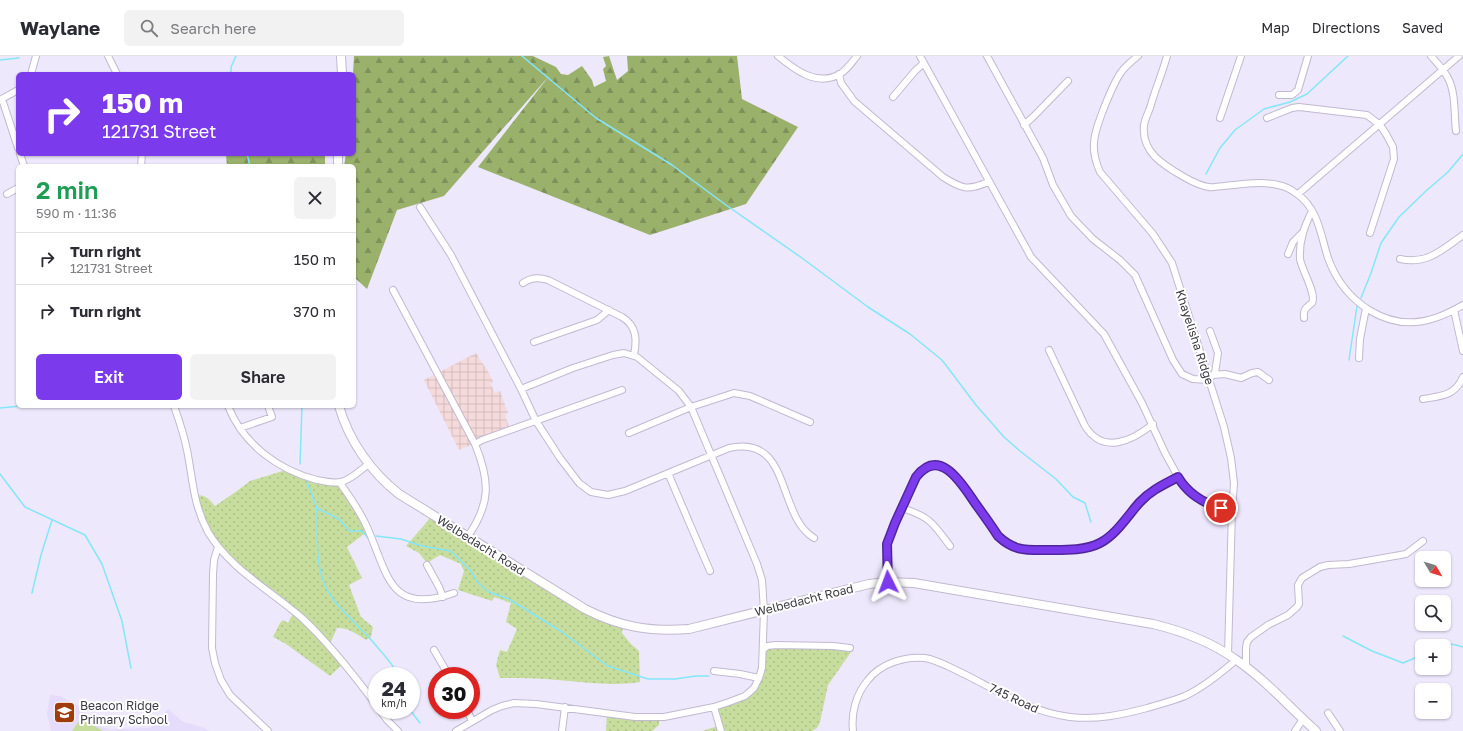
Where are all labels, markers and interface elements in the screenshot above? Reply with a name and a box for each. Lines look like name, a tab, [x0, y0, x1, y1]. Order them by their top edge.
search box	[124, 10, 404, 46]
text: Waylane	[20, 16, 100, 39]
icon: search	[138, 17, 160, 39]
text: Search here	[170, 19, 256, 37]
text: Map	[1261, 19, 1290, 36]
text: Directions	[1312, 19, 1380, 36]
text: Saved	[1402, 19, 1443, 36]
text: 150 m	[102, 86, 183, 119]
icon: right	[36, 88, 88, 140]
text: 121731 Street	[102, 120, 216, 142]
text: 2 min	[36, 175, 98, 204]
button: close	[294, 177, 336, 219]
text: 590 m · 11:36	[36, 205, 117, 221]
text: Turn right	[70, 242, 141, 260]
icon: right	[36, 248, 58, 270]
text: 150 m	[294, 250, 336, 268]
text: 121731 Street	[70, 260, 153, 276]
street label: Khayelisha Ridge	[1173, 287, 1217, 387]
icon: right	[36, 300, 58, 322]
text: Turn right	[70, 302, 141, 320]
text: 370 m	[293, 302, 336, 320]
button: Exit	[36, 354, 182, 400]
button: Share	[190, 354, 336, 400]
pin	[1204, 491, 1238, 525]
icon: arrive	[1210, 497, 1232, 519]
street label: Welbedacht Road	[434, 512, 528, 578]
north arrow	[1415, 551, 1451, 587]
map controls	[1415, 551, 1451, 719]
position arrow	[867, 561, 909, 603]
street label: Welbedacht Road	[753, 580, 855, 620]
button: search	[1415, 595, 1451, 631]
button: +	[1415, 639, 1451, 675]
speed limit sign: 30	[428, 667, 480, 719]
text: 24	[382, 676, 406, 700]
street label: 745 Road	[987, 680, 1041, 716]
button: −	[1415, 683, 1451, 719]
text: km/h	[381, 697, 407, 709]
place label: Beacon Ridge Primary School	[80, 698, 168, 727]
school or university icon: Beacon Ridge Primary School	[52, 699, 78, 725]

